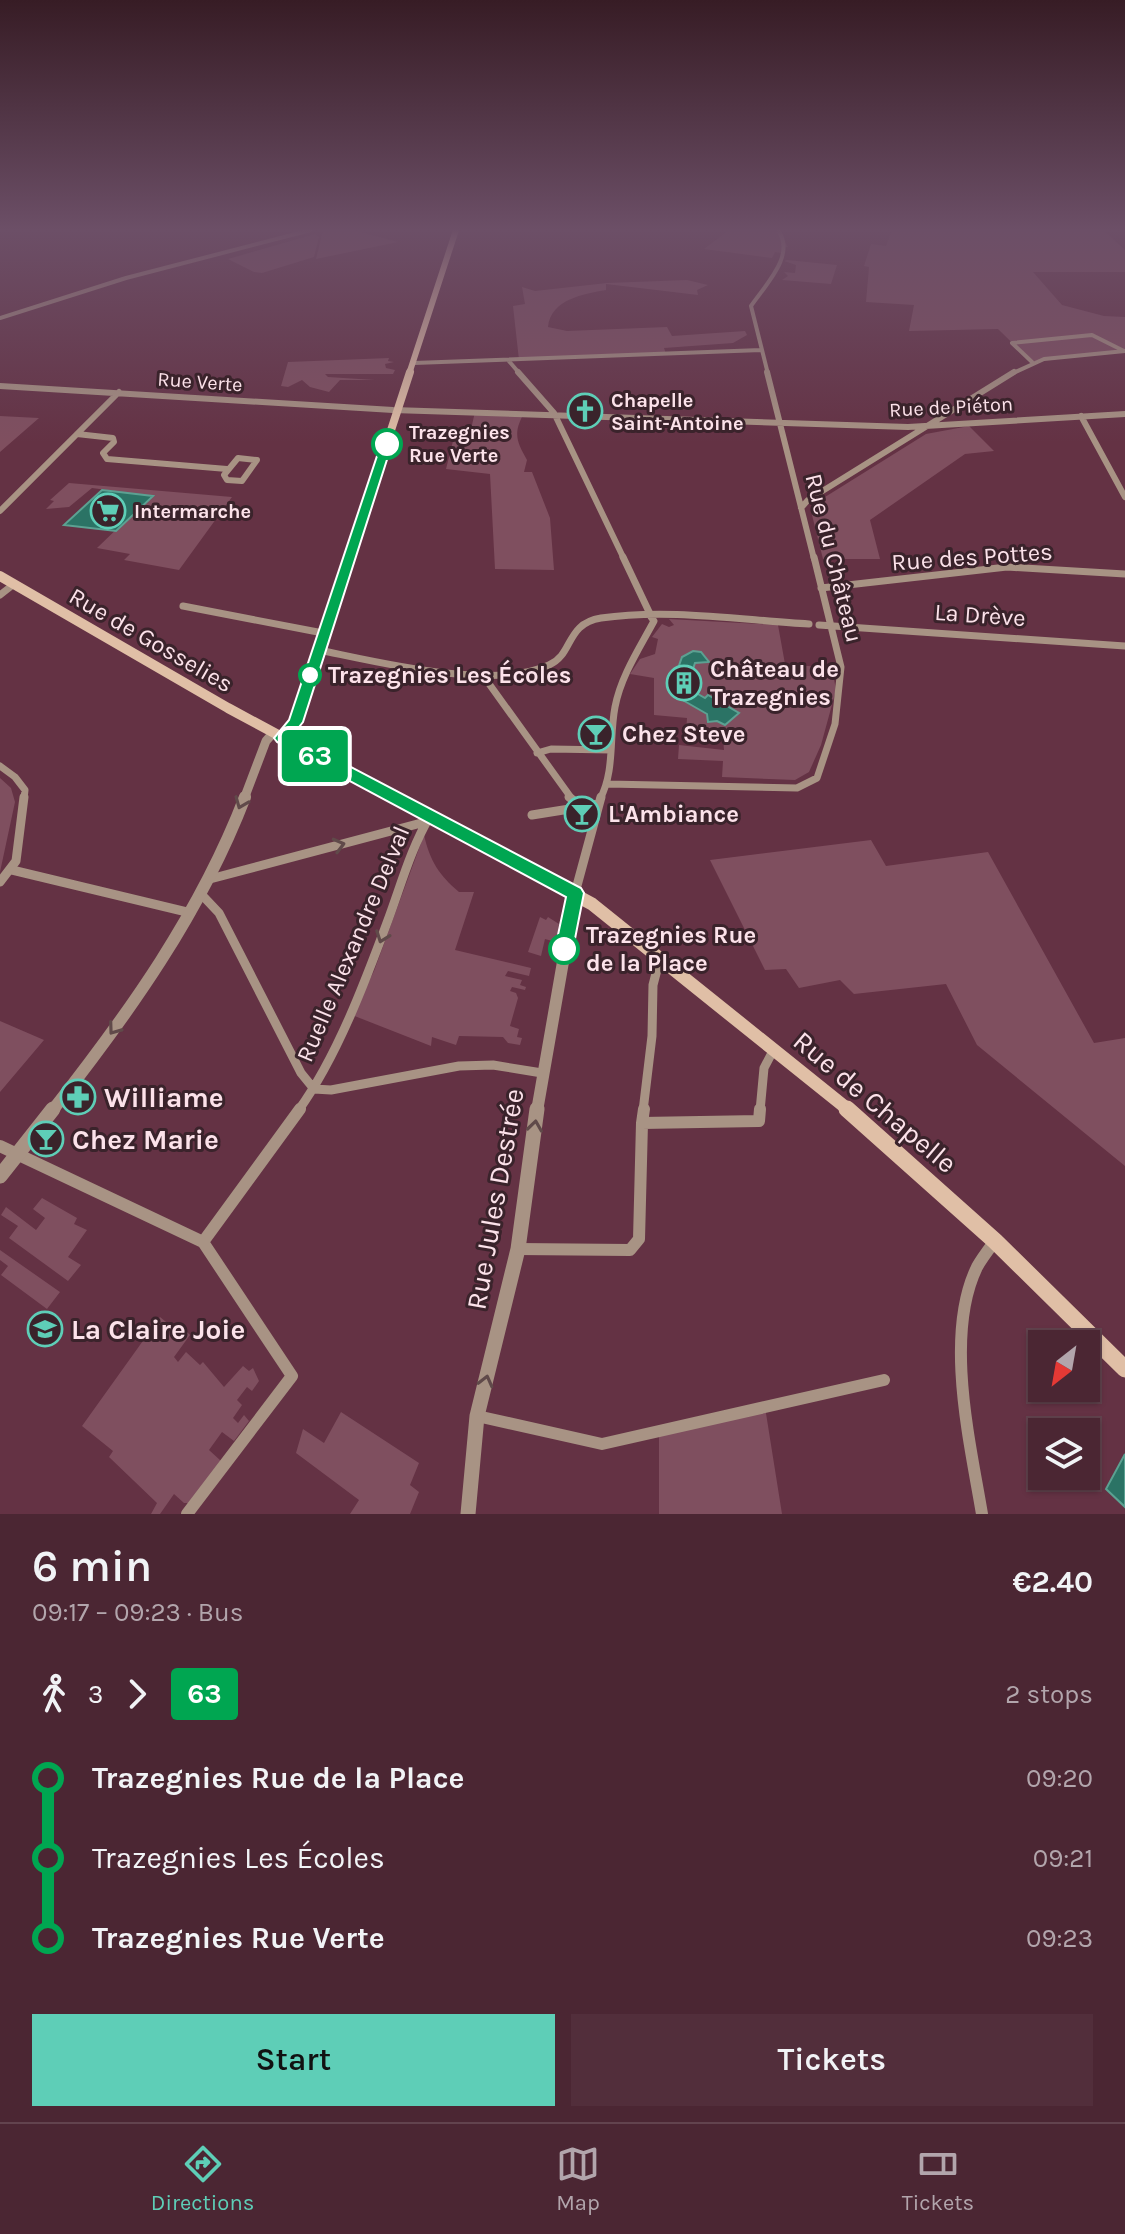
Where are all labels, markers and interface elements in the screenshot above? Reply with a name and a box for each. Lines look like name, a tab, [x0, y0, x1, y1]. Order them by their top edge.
street label: Rue Verte	[157, 368, 243, 396]
place label: Chapelle Saint-Antoine	[611, 389, 744, 435]
church icon: Chapelle Saint-Antoine	[566, 392, 604, 430]
street label: Rue de Piéton	[888, 392, 1014, 422]
place label: Trazegnies Rue Verte	[409, 421, 510, 467]
marker: Trazegnies Rue Verte	[372, 429, 402, 459]
street label: Rue du Château	[799, 471, 869, 645]
supermarket icon: Intermarche	[89, 492, 127, 530]
place label: Intermarche	[134, 500, 251, 523]
street label: Rue des Pottes	[890, 537, 1054, 577]
street label: Rue de Gosselies	[64, 582, 238, 698]
street label: La Drève	[933, 598, 1027, 632]
place label: Château de Trazegnies	[710, 655, 839, 711]
place label: Trazegnies Les Écoles	[328, 659, 571, 689]
marker: Trazegnies Les Écoles	[299, 664, 321, 686]
building icon: Château de Trazegnies	[665, 664, 703, 702]
bar icon: Chez Steve	[577, 715, 615, 753]
place label: Chez Steve	[622, 720, 746, 748]
line badge: 63	[279, 730, 351, 782]
text: 63	[298, 739, 332, 772]
one-way arrow	[234, 795, 250, 809]
bar icon: L'Ambiance	[563, 795, 601, 833]
place label: L'Ambiance	[608, 800, 739, 828]
street label: Ruelle Alexandre Delval	[291, 822, 415, 1066]
one-way arrow	[332, 838, 346, 855]
place label: Trazegnies Rue de la Place	[586, 921, 756, 977]
one-way arrow	[375, 929, 392, 943]
marker: Trazegnies Rue de la Place	[549, 934, 579, 964]
one-way arrow	[110, 1021, 124, 1035]
street label: Rue de Chapelle	[787, 1024, 963, 1180]
pharmacy icon: Williame	[59, 1078, 97, 1116]
place label: Williame	[104, 1081, 224, 1114]
street label: Rue Jules Destrée	[459, 1086, 531, 1312]
bar icon: Chez Marie	[27, 1120, 65, 1158]
one-way arrow	[526, 1120, 543, 1133]
place label: Chez Marie	[72, 1123, 219, 1156]
school or university icon: La Claire Joie	[26, 1310, 64, 1348]
place label: La Claire Joie	[71, 1313, 245, 1346]
north arrow	[1028, 1330, 1100, 1402]
map controls	[1028, 1330, 1100, 1490]
one-way arrow	[476, 1375, 493, 1389]
button: layers	[1028, 1418, 1100, 1490]
text: 6 min	[32, 1541, 152, 1592]
text: €2.40	[1013, 1564, 1093, 1600]
text: 09:17 – 09:23 · Bus	[32, 1597, 243, 1628]
icon: walk	[32, 1672, 76, 1716]
icon: forward	[115, 1672, 159, 1716]
text: 63	[187, 1677, 222, 1710]
text: 3	[88, 1679, 103, 1710]
text: 2 stops	[1005, 1679, 1093, 1710]
text: Trazegnies Rue de la Place	[92, 1760, 464, 1796]
text: 09:20	[1026, 1763, 1093, 1794]
text: Trazegnies Les Écoles	[92, 1840, 385, 1876]
text: 09:21	[1033, 1843, 1093, 1874]
text: Trazegnies Rue Verte	[92, 1920, 385, 1956]
text: 09:23	[1026, 1923, 1093, 1954]
button: Start	[32, 2014, 555, 2106]
button: Tickets	[571, 2014, 1093, 2106]
tab: Directions	[151, 2142, 254, 2216]
tab: Map	[556, 2142, 600, 2216]
tab: Tickets	[902, 2142, 974, 2216]

